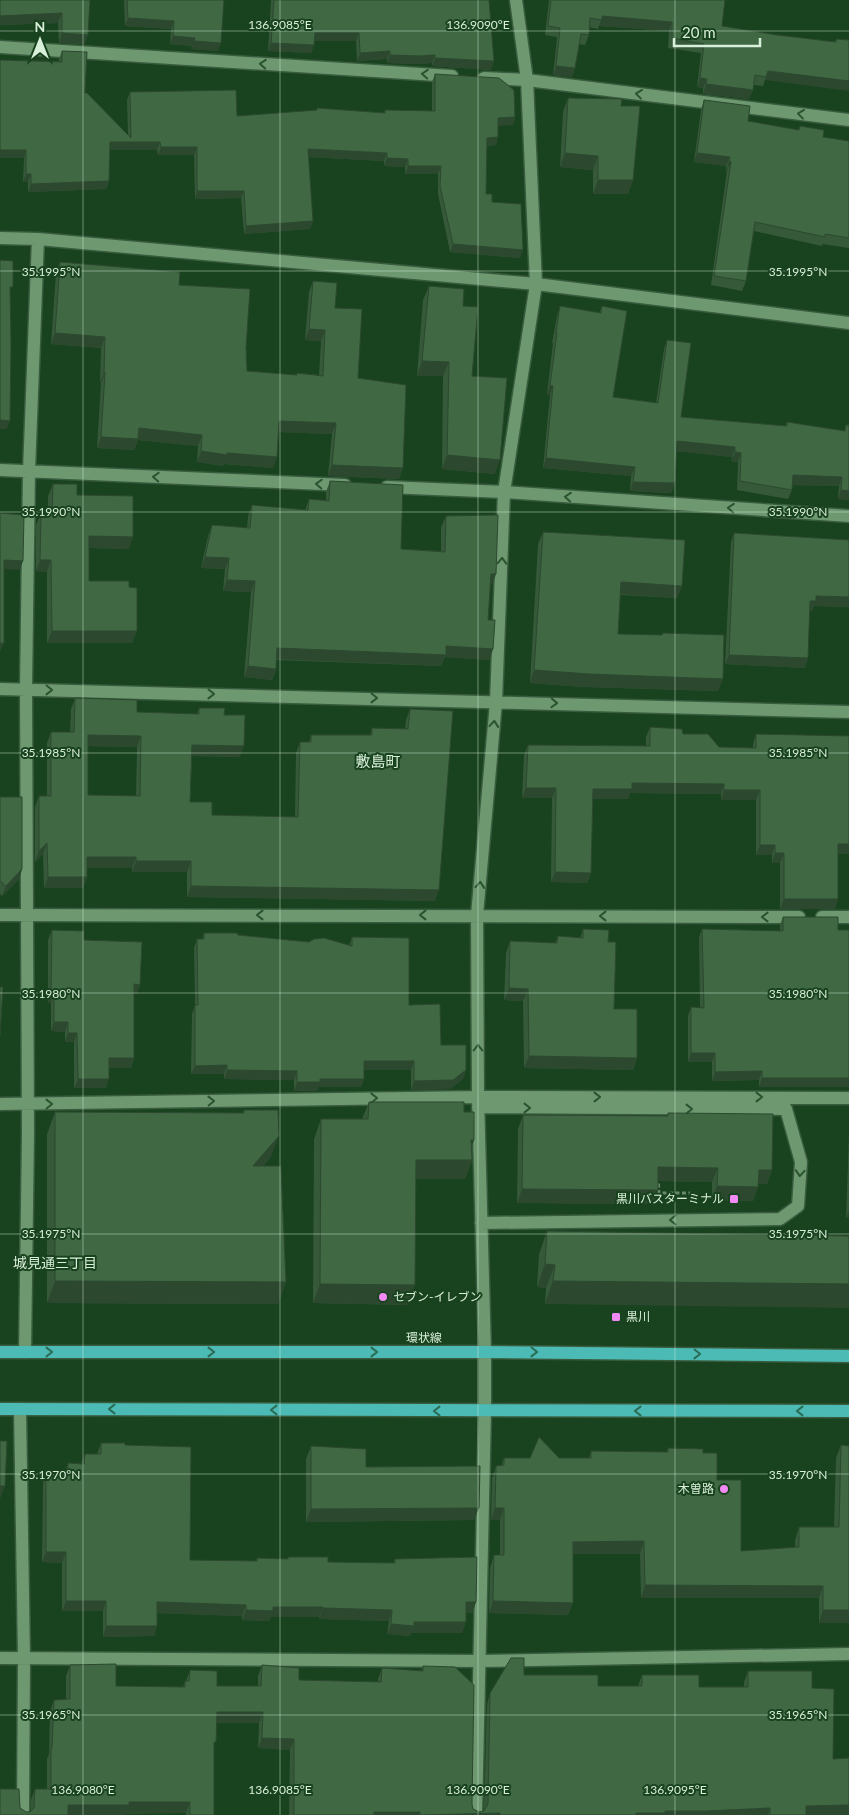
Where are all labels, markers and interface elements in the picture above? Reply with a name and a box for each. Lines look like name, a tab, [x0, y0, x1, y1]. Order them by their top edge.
north arrow	[15, 15, 65, 65]
scale bar	[674, 15, 760, 47]
text: 136.9085°E	[248, 17, 312, 32]
text: 136.9090°E	[446, 17, 510, 32]
text: N	[35, 18, 45, 35]
text: 20 m	[682, 23, 716, 41]
one-way arrow	[259, 58, 267, 69]
one-way arrow	[421, 68, 429, 79]
one-way arrow	[635, 89, 643, 100]
one-way arrow	[796, 109, 804, 120]
text: 35.1995°N	[22, 264, 80, 279]
text: 35.1995°N	[769, 264, 827, 279]
one-way arrow	[152, 471, 160, 482]
one-way arrow	[315, 479, 322, 489]
one-way arrow	[564, 491, 572, 502]
one-way arrow	[726, 503, 734, 514]
text: 35.1990°N	[22, 504, 80, 519]
text: 35.1990°N	[769, 504, 827, 519]
one-way arrow	[496, 557, 507, 565]
one-way arrow	[45, 685, 53, 695]
one-way arrow	[208, 689, 215, 699]
one-way arrow	[370, 693, 378, 704]
one-way arrow	[550, 698, 558, 709]
one-way arrow	[488, 719, 499, 727]
text: 35.1985°N	[22, 745, 80, 760]
text: 35.1985°N	[769, 745, 827, 760]
district label: 敷島町	[355, 752, 401, 770]
one-way arrow	[474, 881, 485, 889]
one-way arrow	[256, 910, 264, 920]
one-way arrow	[419, 910, 426, 920]
one-way arrow	[599, 911, 606, 921]
one-way arrow	[761, 912, 769, 922]
text: 35.1980°N	[22, 986, 80, 1001]
text: 35.1980°N	[769, 986, 827, 1001]
one-way arrow	[473, 1044, 483, 1052]
one-way arrow	[593, 1092, 601, 1102]
one-way arrow	[756, 1092, 763, 1102]
one-way arrow	[370, 1093, 378, 1104]
one-way arrow	[208, 1096, 215, 1106]
one-way arrow	[45, 1099, 53, 1109]
one-way arrow	[524, 1103, 531, 1113]
one-way arrow	[686, 1104, 694, 1114]
one-way arrow	[795, 1170, 806, 1178]
place label: 黒川バスターミナル	[616, 1191, 724, 1206]
marker: 黒川バスターミナル	[728, 1193, 740, 1205]
one-way arrow	[668, 1215, 676, 1225]
text: 35.1975°N	[22, 1226, 80, 1241]
text: 35.1975°N	[769, 1226, 827, 1241]
district label: 城見通三丁目	[13, 1254, 97, 1271]
place label: セブン-イレブン	[393, 1289, 481, 1304]
marker: セブン-イレブン	[377, 1291, 389, 1303]
place label: 黒川	[626, 1309, 650, 1324]
marker: 黒川	[610, 1311, 622, 1323]
street label: 環状線	[406, 1330, 442, 1345]
one-way arrow	[45, 1347, 53, 1357]
one-way arrow	[208, 1347, 215, 1357]
one-way arrow	[370, 1347, 378, 1357]
one-way arrow	[530, 1347, 538, 1357]
one-way arrow	[693, 1349, 701, 1359]
one-way arrow	[107, 1404, 115, 1414]
one-way arrow	[270, 1405, 278, 1415]
one-way arrow	[432, 1406, 440, 1416]
one-way arrow	[633, 1406, 641, 1416]
one-way arrow	[796, 1406, 804, 1416]
text: 35.1970°N	[22, 1467, 80, 1482]
text: 35.1970°N	[769, 1467, 827, 1482]
place label: 木曽路	[678, 1481, 714, 1496]
marker: 木曽路	[718, 1483, 730, 1495]
text: 35.1965°N	[22, 1707, 80, 1722]
text: 35.1965°N	[769, 1707, 827, 1722]
text: 136.9080°E	[51, 1782, 115, 1797]
text: 136.9085°E	[248, 1782, 312, 1797]
text: 136.9090°E	[446, 1782, 510, 1797]
text: 136.9095°E	[643, 1782, 707, 1797]

